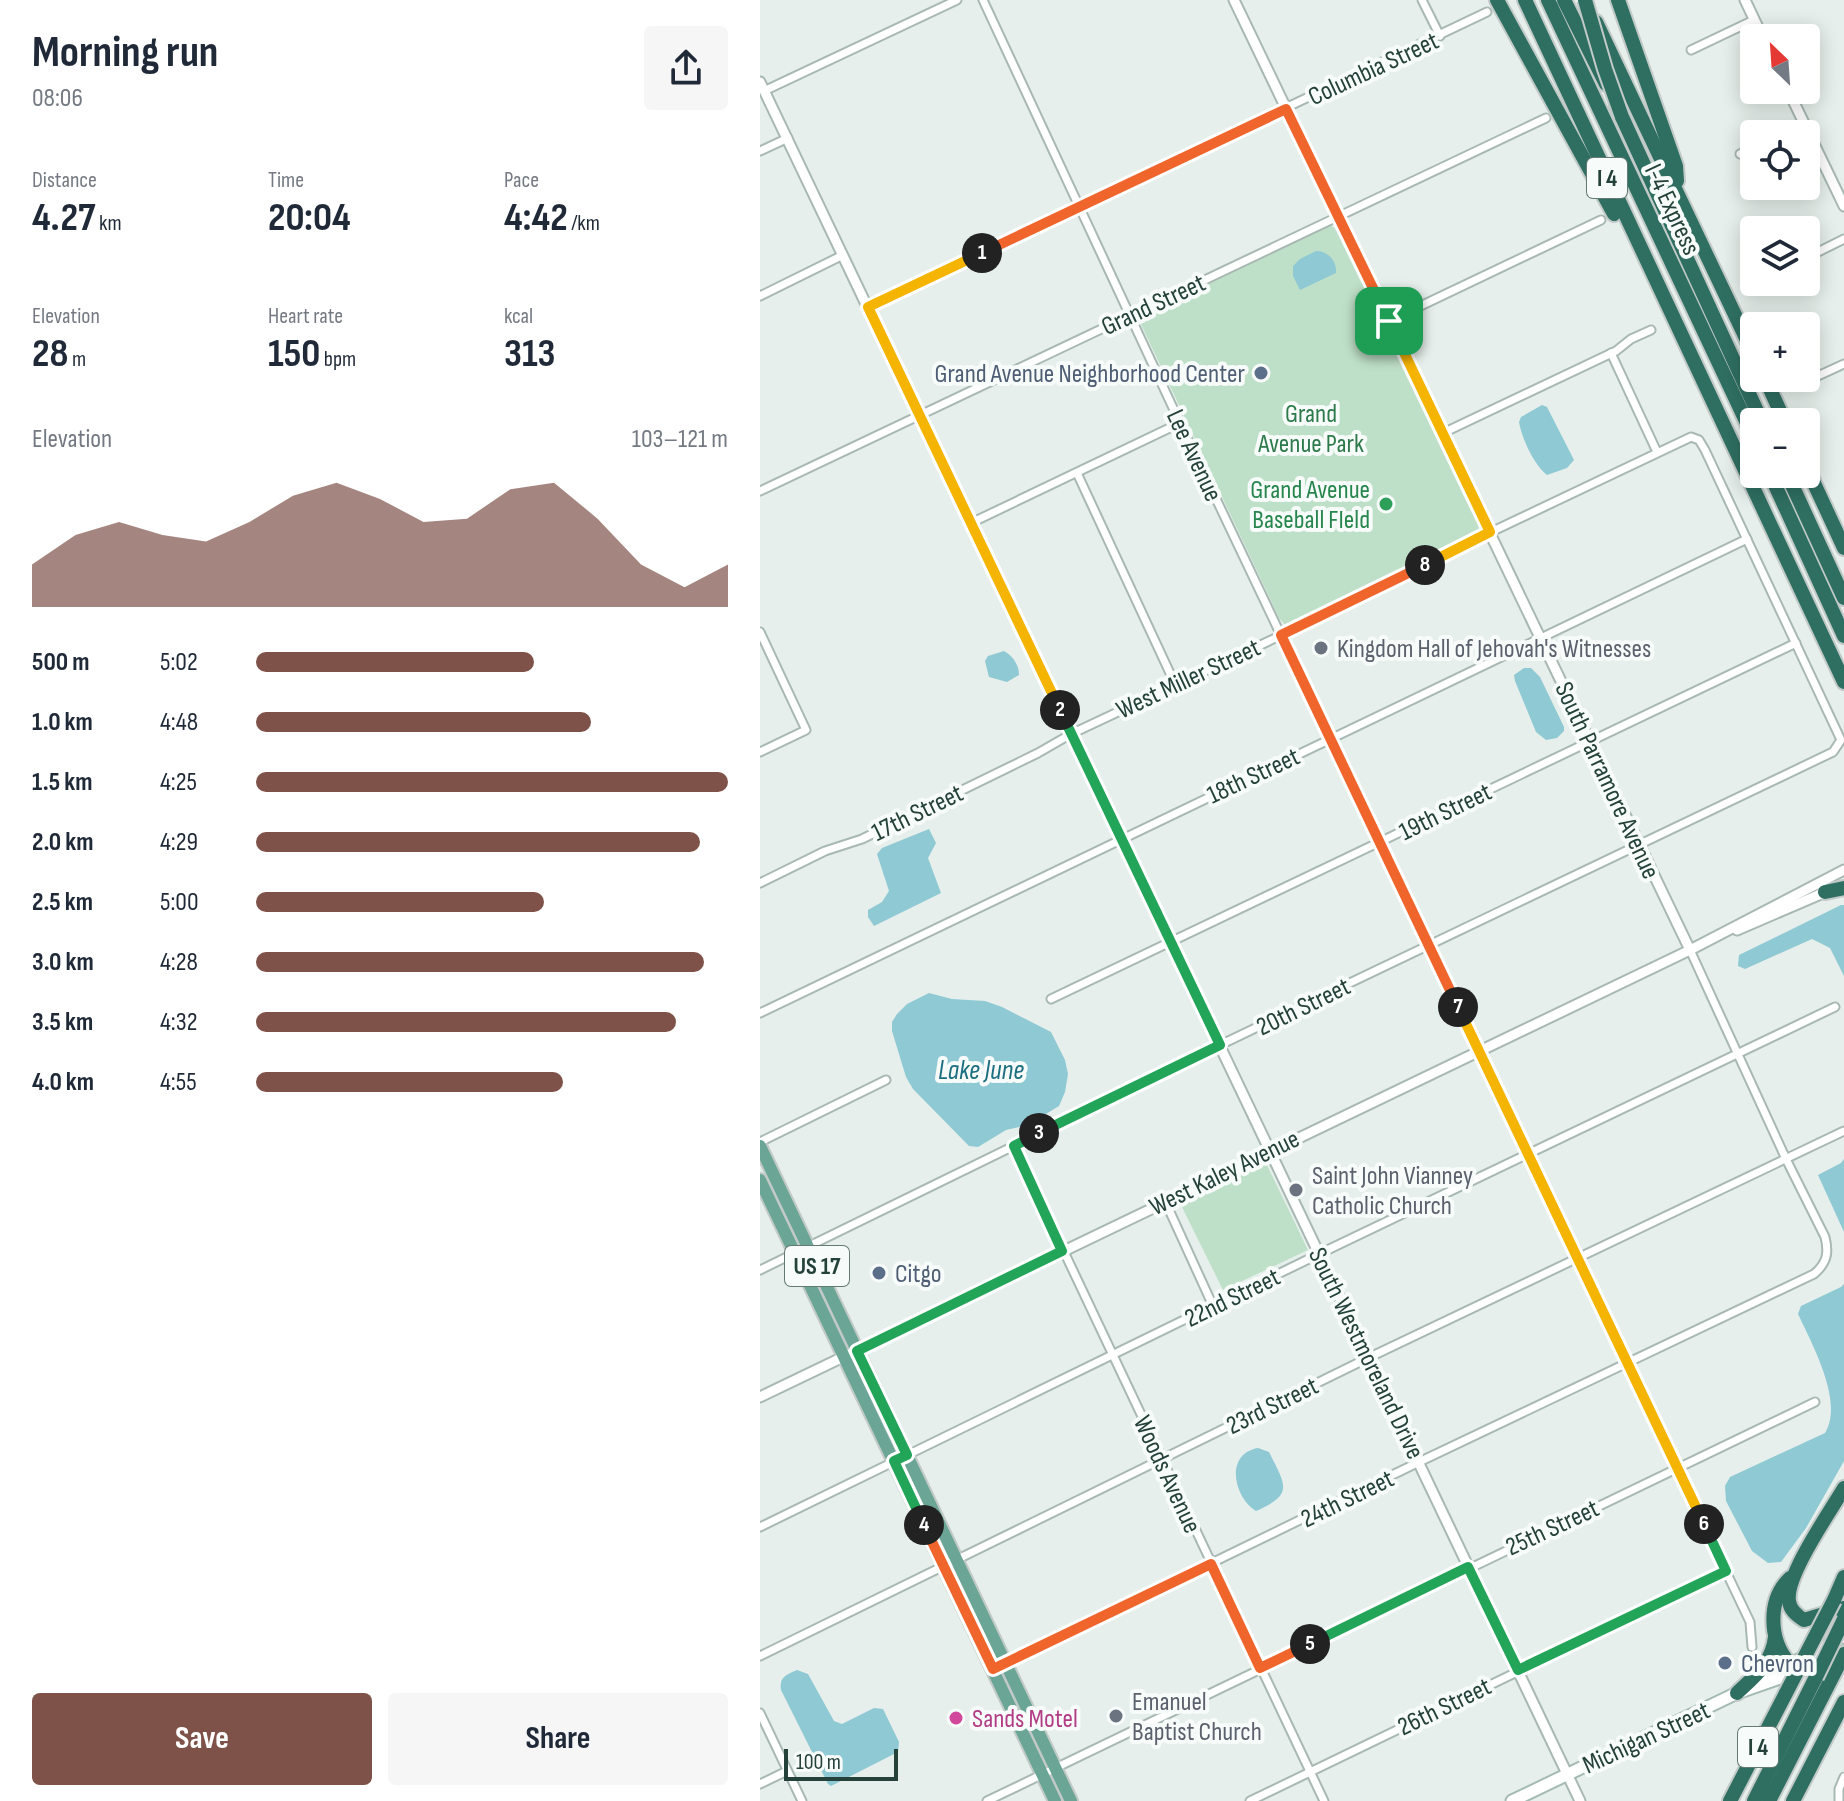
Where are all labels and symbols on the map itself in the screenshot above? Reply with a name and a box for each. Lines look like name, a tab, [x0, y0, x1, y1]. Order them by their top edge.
north arrow	[1740, 24, 1820, 104]
street label: Columbia Street	[1304, 26, 1444, 113]
road number: I 4	[1587, 158, 1627, 198]
street label: I-4 Express	[1637, 159, 1706, 260]
pin: 1	[962, 233, 1002, 273]
street label: Grand Street	[1097, 268, 1211, 343]
pin	[1355, 287, 1423, 355]
place label: Grand Avenue Neighborhood Center	[935, 359, 1246, 390]
marker: Grand Avenue Neighborhood Center	[1252, 364, 1270, 382]
park label: Grand Avenue Park	[1257, 399, 1364, 460]
street label: Lee Avenue	[1159, 405, 1228, 507]
place label: Grand Avenue Baseball FIeld	[1250, 475, 1370, 536]
marker: Grand Avenue Baseball FIeld	[1377, 495, 1395, 513]
pin: 8	[1405, 545, 1445, 585]
street label: West Miller Street	[1112, 632, 1266, 726]
place label: Kingdom Hall of Jehovah's Witnesses	[1337, 634, 1651, 665]
marker: Kingdom Hall of Jehovah's Witnesses	[1312, 639, 1330, 657]
street label: South Parramore Avenue	[1547, 677, 1666, 884]
pin: 2	[1040, 690, 1080, 730]
street label: 18th Street	[1202, 741, 1305, 811]
street label: 19th Street	[1394, 777, 1497, 848]
street label: 17th Street	[867, 778, 968, 849]
street label: 20th Street	[1252, 971, 1356, 1043]
pin: 7	[1438, 987, 1478, 1027]
water label: Lake June	[938, 1054, 1024, 1087]
pin: 3	[1019, 1113, 1059, 1153]
street label: West Kaley Avenue	[1145, 1124, 1305, 1223]
place label: Saint John Vianney Catholic Church	[1312, 1161, 1473, 1222]
marker: Saint John Vianney Catholic Church	[1287, 1181, 1305, 1199]
street label: South Westmoreland Drive	[1301, 1243, 1430, 1464]
road number: US 17	[785, 1246, 849, 1286]
place label: Citgo	[895, 1259, 941, 1290]
street label: 22nd Street	[1180, 1262, 1286, 1335]
marker: Citgo	[870, 1264, 888, 1282]
street label: 23rd Street	[1222, 1371, 1324, 1442]
street label: Woods Avenue	[1126, 1411, 1207, 1538]
street label: 24th Street	[1296, 1464, 1399, 1535]
street label: 25th Street	[1501, 1493, 1604, 1563]
pin: 6	[1684, 1504, 1724, 1544]
pin: 4	[904, 1505, 944, 1545]
pin: 5	[1290, 1624, 1330, 1664]
place label: Chevron	[1741, 1649, 1814, 1680]
marker: Chevron	[1716, 1654, 1734, 1672]
street label: 26th Street	[1393, 1671, 1497, 1743]
place label: Emanuel Baptist Church	[1132, 1687, 1262, 1748]
street label: Michigan Street	[1578, 1695, 1715, 1781]
place label: Sands Motel	[972, 1704, 1078, 1735]
marker: Emanuel Baptist Church	[1107, 1707, 1125, 1725]
marker: Sands Motel	[947, 1709, 965, 1727]
road number: I 4	[1738, 1727, 1778, 1767]
scale bar	[784, 1745, 898, 1781]

